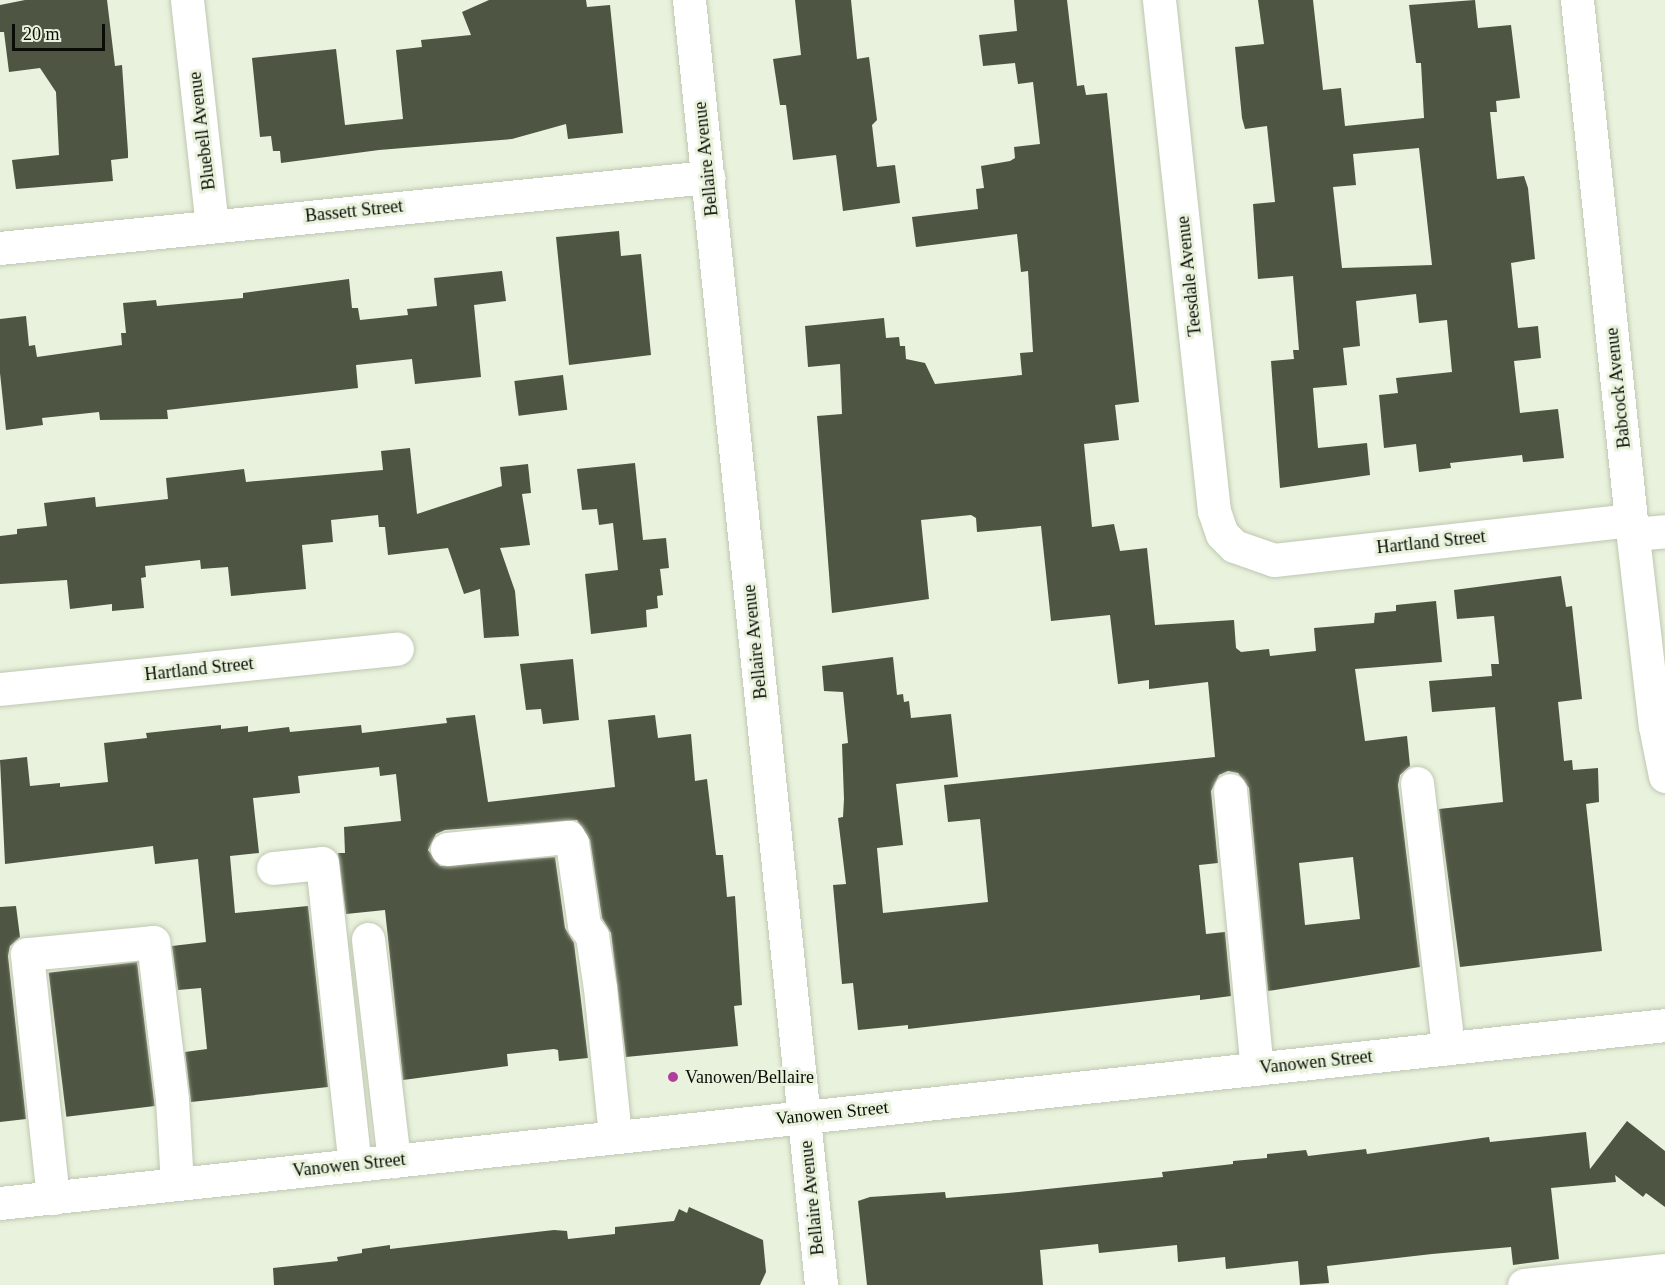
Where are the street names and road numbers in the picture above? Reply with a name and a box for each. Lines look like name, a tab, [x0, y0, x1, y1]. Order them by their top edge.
street label: Bluebell Avenue	[184, 70, 220, 192]
street label: Bellaire Avenue	[689, 100, 723, 218]
street label: Bassett Street	[304, 195, 404, 227]
street label: Teesdale Avenue	[1172, 214, 1206, 338]
street label: Babcock Avenue	[1601, 326, 1635, 450]
street label: Hartland Street	[1375, 526, 1487, 558]
street label: Bellaire Avenue	[738, 583, 772, 701]
street label: Hartland Street	[143, 653, 255, 685]
street label: Vanowen Street	[1258, 1045, 1374, 1079]
street label: Vanowen Street	[774, 1096, 890, 1130]
street label: Bellaire Avenue	[795, 1139, 829, 1257]
street label: Vanowen Street	[291, 1148, 407, 1182]

